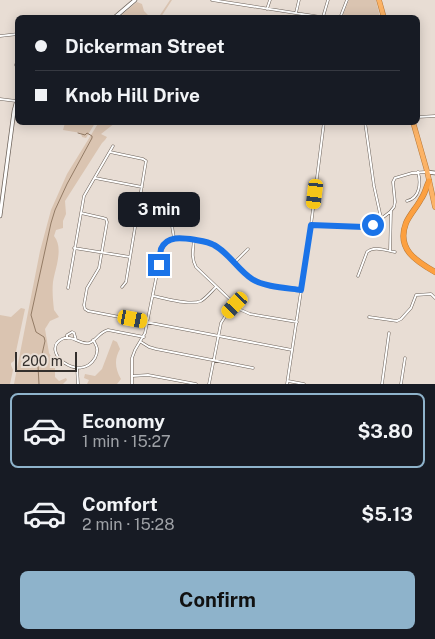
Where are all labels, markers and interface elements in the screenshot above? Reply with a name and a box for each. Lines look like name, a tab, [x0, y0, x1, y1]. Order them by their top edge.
text: Dickerman Street	[65, 35, 225, 57]
text: Knob Hill Drive	[65, 84, 200, 106]
car	[305, 178, 324, 210]
callout: 3 min	[118, 192, 200, 228]
text: 3 min	[138, 200, 180, 219]
route start	[362, 214, 384, 236]
route end	[148, 254, 170, 276]
car	[219, 289, 250, 321]
car	[116, 309, 149, 329]
scale bar	[15, 349, 78, 372]
text: 200 m	[22, 353, 63, 369]
icon: car	[22, 408, 67, 453]
text: Economy	[82, 410, 165, 432]
text: $3.80	[357, 420, 413, 442]
text: 1 min · 15:27	[82, 432, 171, 451]
icon: car	[22, 491, 67, 536]
text: Comfort	[82, 493, 158, 515]
text: $5.13	[361, 503, 413, 525]
text: 2 min · 15:28	[82, 515, 175, 534]
button: Confirm	[20, 571, 415, 629]

